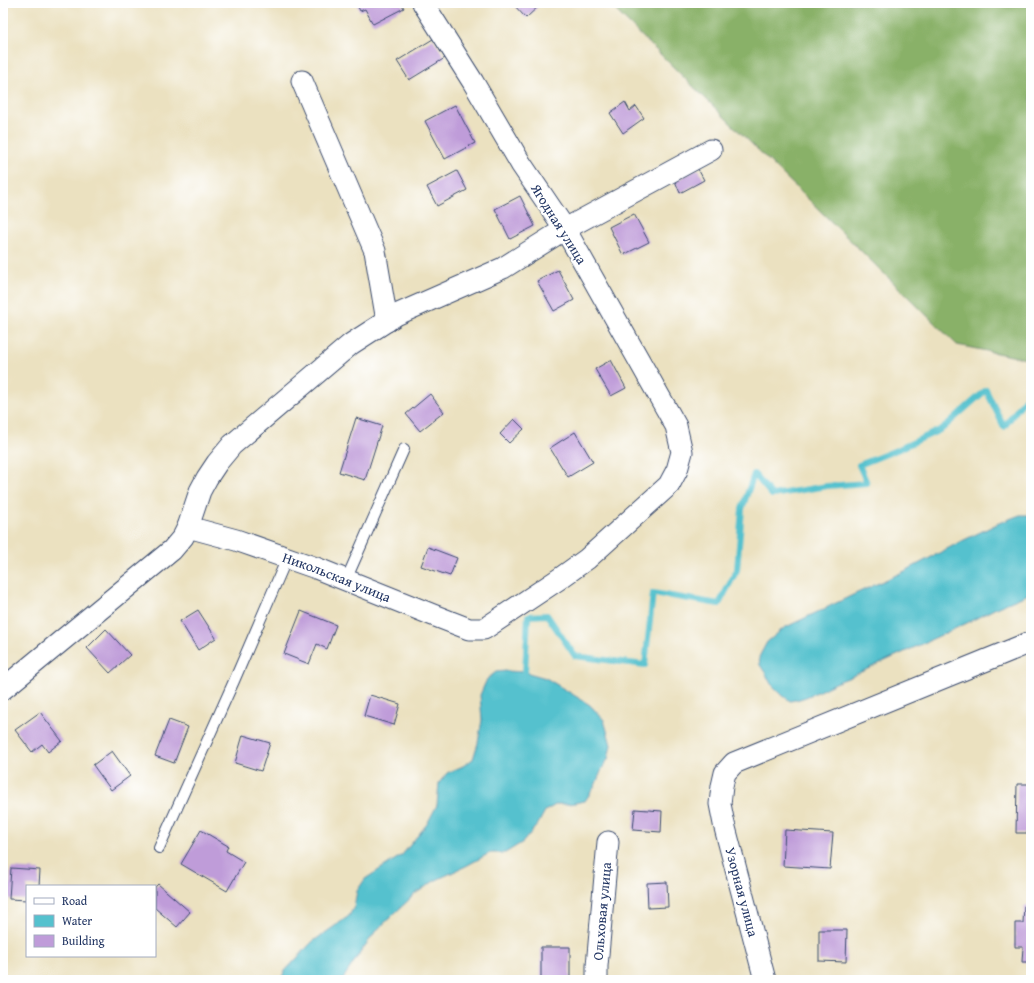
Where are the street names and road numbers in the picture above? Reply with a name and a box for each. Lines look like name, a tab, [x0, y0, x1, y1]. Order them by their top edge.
street label: Ягодная улица	[526, 179, 592, 268]
street label: Никольская улица	[280, 547, 394, 607]
street label: Узорная улица	[720, 845, 764, 939]
street label: Ольховая улица	[588, 861, 616, 961]

